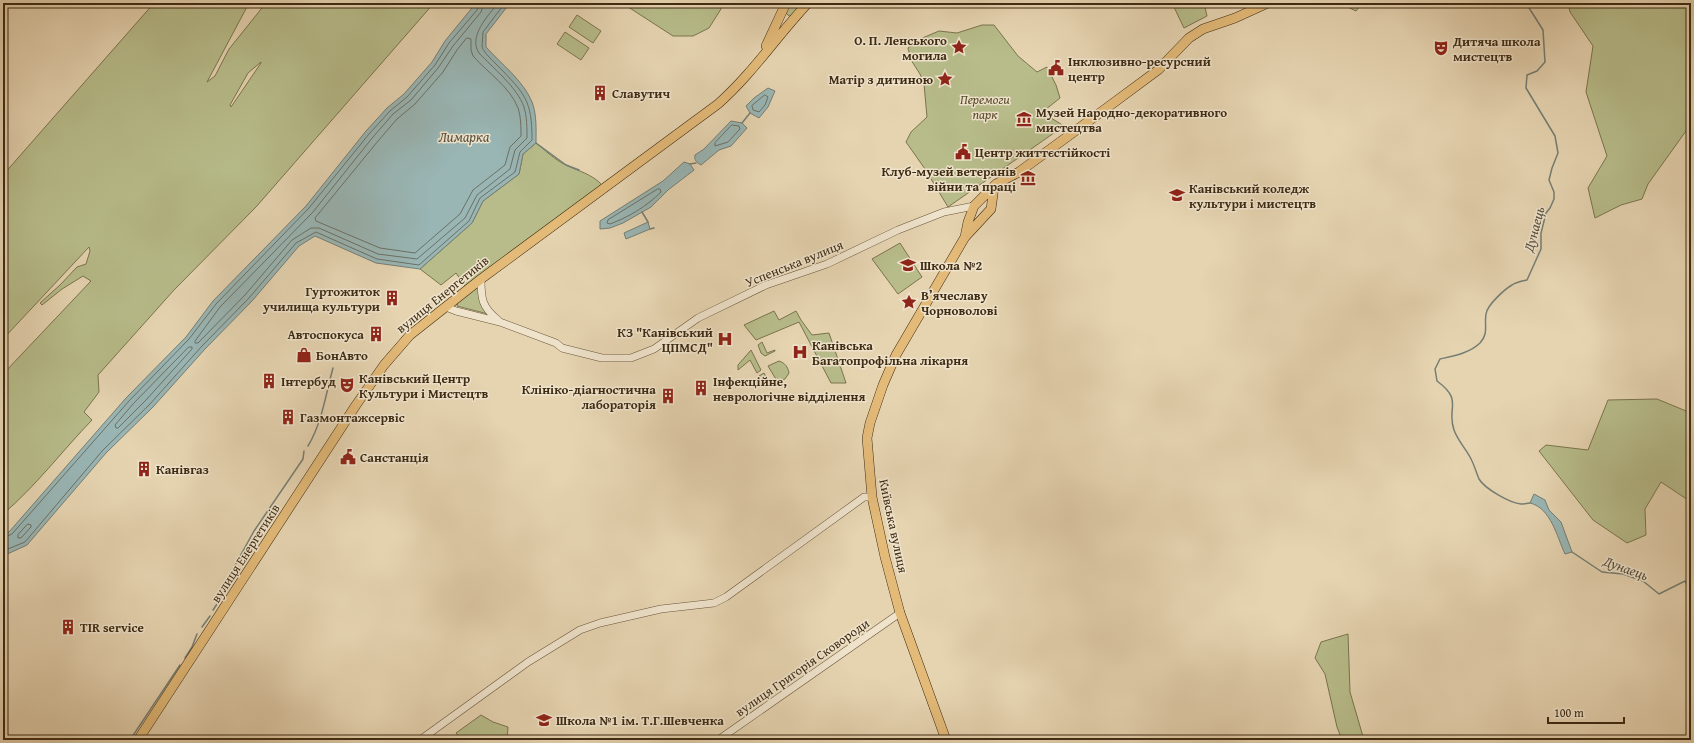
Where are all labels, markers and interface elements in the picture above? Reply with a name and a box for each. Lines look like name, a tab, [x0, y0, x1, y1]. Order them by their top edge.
place label: О. П. Ленського могила	[854, 31, 947, 65]
place label: Дитяча школа мистецтв	[1452, 32, 1541, 66]
place icon: О. П. Ленського могила	[950, 38, 968, 56]
theatre icon: Дитяча школа мистецтв	[1432, 39, 1450, 57]
place label: Інклюзивно-ресурсний центр	[1068, 52, 1211, 86]
public building icon: Інклюзивно-ресурсний центр	[1047, 59, 1065, 77]
place label: Матір з дитиною	[829, 70, 933, 89]
place icon: Матір з дитиною	[936, 70, 954, 88]
building icon: Славутич	[591, 84, 609, 102]
place label: Славутич	[612, 84, 670, 103]
park label: Перемоги парк	[960, 90, 1010, 124]
place label: Музей Народно-декоративного мистецтва	[1036, 103, 1227, 137]
museum icon: Музей Народно-декоративного мистецтва	[1015, 110, 1033, 128]
water label: Лимарка	[439, 127, 490, 147]
public building icon: Центр життєстійкості	[954, 143, 972, 161]
place label: Центр життєстійкості	[975, 143, 1110, 162]
place label: Клуб-музей ветеранів війни та праці	[881, 162, 1016, 196]
museum icon: Клуб-музей ветеранів війни та праці	[1019, 169, 1037, 187]
place label: Канівський коледж культури і мистецтв	[1189, 179, 1316, 213]
school or university icon: Канівський коледж культури і мистецтв	[1168, 186, 1186, 204]
water label: Дунаець	[1518, 204, 1550, 255]
street label: Успенська вулиця	[742, 235, 846, 292]
street label: вулиця Енергетиків	[392, 251, 493, 338]
school or university icon: Школа №2	[899, 256, 917, 274]
place label: Школа №2	[920, 256, 983, 275]
place label: Гуртожиток училища культури	[262, 282, 381, 316]
place label: В’ячеславу Чорноволові	[921, 286, 998, 320]
building icon: Гуртожиток училища культури	[383, 289, 401, 307]
place icon: В’ячеславу Чорноволові	[900, 293, 918, 311]
place label: КЗ "Канівський ЦПМСД"	[617, 323, 713, 357]
place label: Автоспокуса	[287, 325, 364, 344]
building icon: Автоспокуса	[367, 325, 385, 343]
hospital icon: КЗ "Канівський ЦПМСД"	[716, 330, 734, 348]
place label: Канівська Багатопрофільна лікарня	[812, 336, 968, 370]
hospital icon: Канівська Багатопрофільна лікарня	[791, 343, 809, 361]
shop icon: БонАвто	[295, 346, 313, 364]
place label: БонАвто	[316, 346, 368, 365]
place label: Канівський Центр Культури і Мистецтв	[359, 369, 489, 403]
building icon: Інтербуд	[260, 372, 278, 390]
place label: Інтербуд	[281, 372, 336, 391]
place label: Інфекційне, неврологічне відділення	[713, 372, 866, 406]
theatre icon: Канівський Центр Культури і Мистецтв	[338, 376, 356, 394]
building icon: Інфекційне, неврологічне відділення	[692, 379, 710, 397]
place label: Клініко-діагностична лабораторія	[522, 380, 656, 414]
building icon: Клініко-діагностична лабораторія	[659, 387, 677, 405]
building icon: Газмонтажсервіс	[279, 408, 297, 426]
place label: Газмонтажсервіс	[300, 408, 405, 427]
public building icon: Санстанція	[339, 448, 357, 466]
place label: Санстанція	[360, 448, 429, 467]
building icon: Канівгаз	[135, 460, 153, 478]
place label: Канівгаз	[156, 460, 209, 479]
street label: Київська вулиця	[874, 477, 913, 575]
street label: вулиця Енергетиків	[206, 500, 285, 606]
water label: Дунаець	[1600, 550, 1652, 585]
street label: вулиця Григорія Сковороди	[731, 614, 873, 721]
building icon: TIR service	[59, 618, 77, 636]
place label: TIR service	[80, 618, 144, 637]
scale bar	[1548, 699, 1624, 725]
text: 100 m	[1554, 704, 1584, 721]
school or university icon: Школа №1 ім. Т.Г.Шевченка	[535, 711, 553, 729]
place label: Школа №1 ім. Т.Г.Шевченка	[556, 711, 724, 730]

